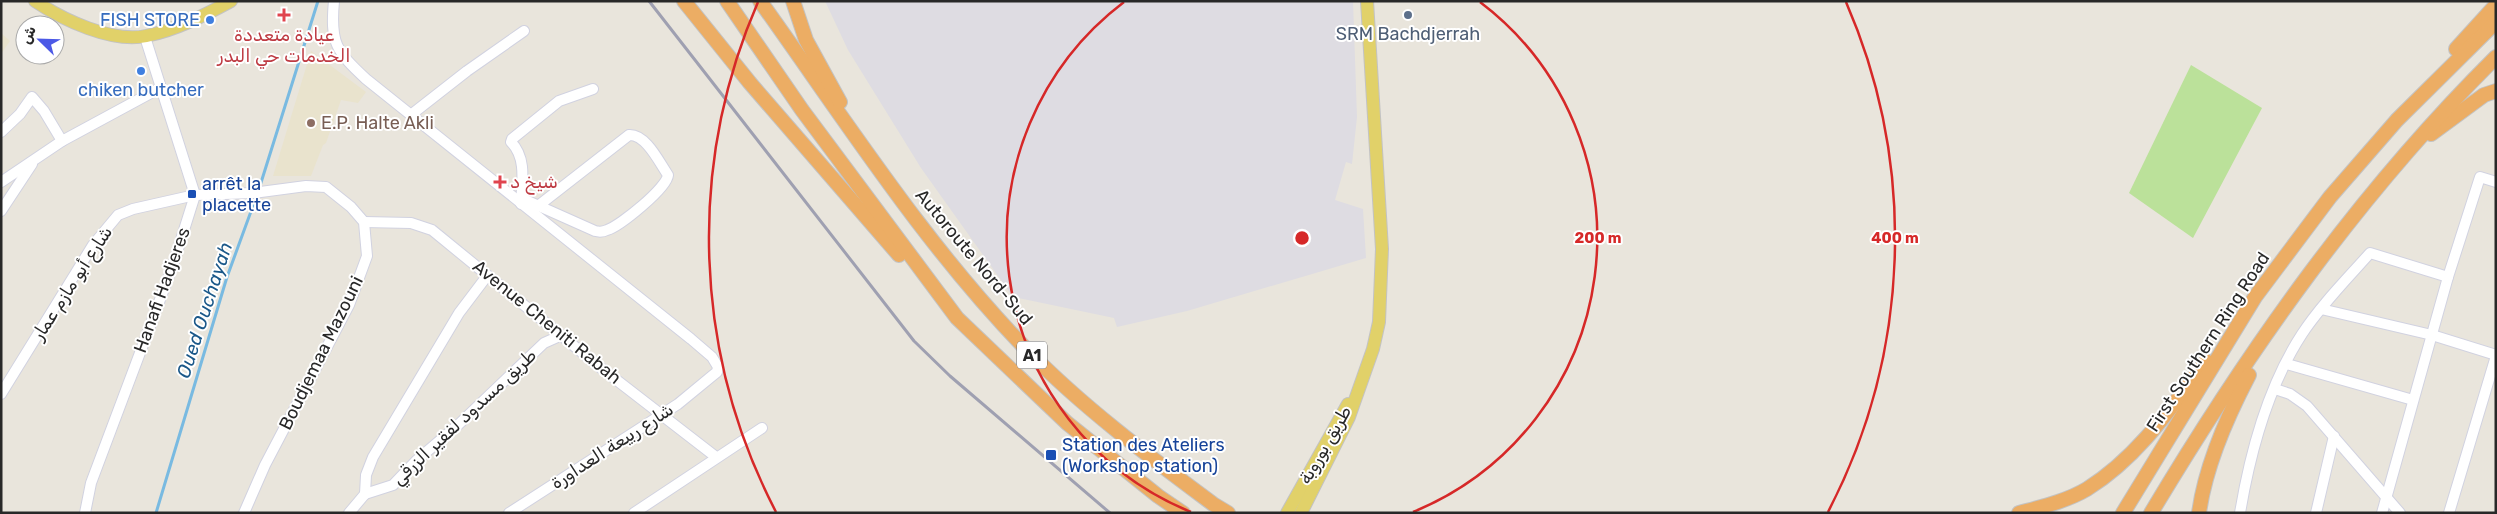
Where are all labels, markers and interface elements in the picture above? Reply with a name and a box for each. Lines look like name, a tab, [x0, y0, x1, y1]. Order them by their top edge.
marker: عيادة متعددة الخدمات حي البدر	[277, 8, 291, 22]
place label: FISH STORE	[100, 9, 200, 31]
marker: SRM Bachdjerrah	[1402, 9, 1414, 21]
marker: FISH STORE	[204, 14, 216, 26]
north arrow	[15, 15, 65, 65]
text: ش	[17, 23, 40, 47]
place label: SRM Bachdjerrah	[1336, 23, 1480, 45]
place label: عيادة متعددة الخدمات حي البدر	[217, 24, 350, 69]
marker: chiken butcher	[135, 65, 147, 77]
place label: chiken butcher	[78, 79, 204, 101]
place label: E.P. Halte Akli	[321, 112, 434, 134]
marker: E.P. Halte Akli	[305, 117, 317, 129]
place label: شيخ د	[510, 171, 558, 195]
place label: arrêt la placette	[202, 173, 271, 216]
marker: شيخ د	[494, 176, 506, 188]
street label: Autoroute Nord-Sud	[911, 184, 1037, 330]
marker: arrêt la placette	[186, 188, 198, 200]
street label: شارع أبو مازم عمار	[27, 222, 118, 345]
street label: Hanafi Hadjeres	[129, 224, 195, 356]
centre of rings	[1293, 229, 1311, 247]
text: 200 m	[1574, 229, 1622, 247]
text: 400 m	[1871, 229, 1919, 247]
water label: Oued Ouchayah	[172, 239, 237, 381]
street label: First Southern Ring Road	[2142, 248, 2274, 436]
street label: Avenue Cheniti Rabah	[468, 255, 626, 389]
street label: Boudjemaa Mazouni	[274, 272, 368, 434]
road number: A1	[1017, 342, 1047, 368]
street label: طريق مسدود لفقير الزرقي	[387, 344, 542, 491]
street label: شارع ربيعة العداورة	[546, 398, 678, 495]
street label: طريق بوروبة	[1294, 402, 1356, 488]
place label: Station des Ateliers (Workshop station)	[1062, 434, 1225, 477]
marker: Station des Ateliers (Workshop station)	[1044, 448, 1058, 462]

